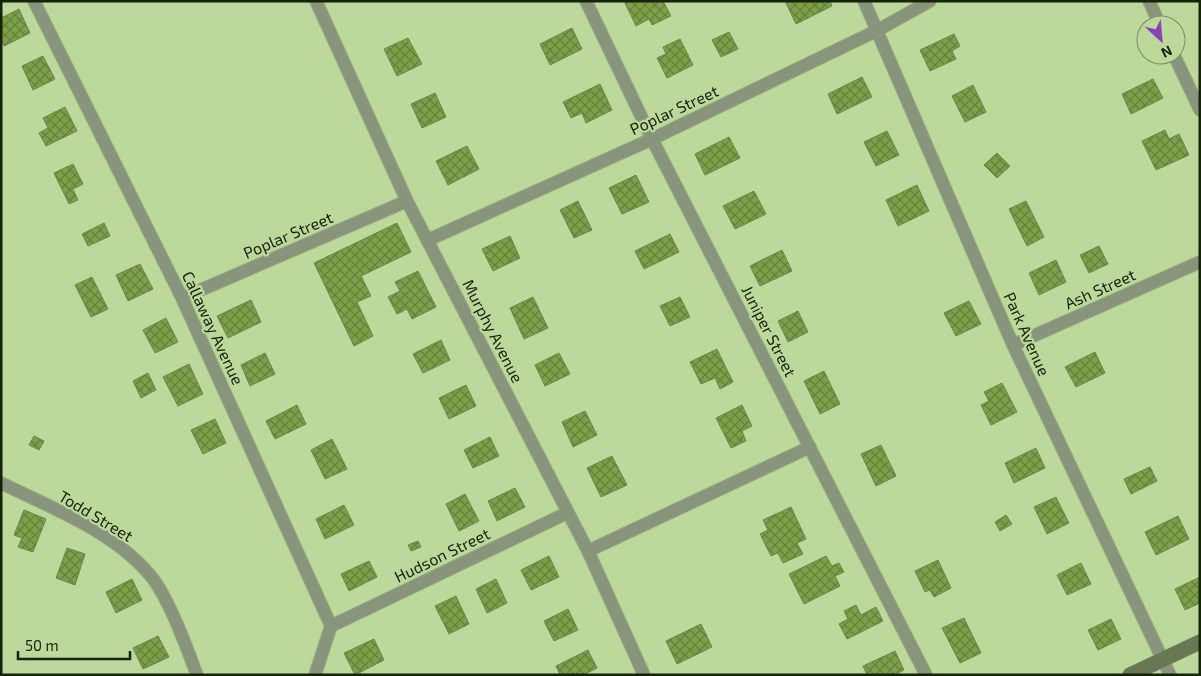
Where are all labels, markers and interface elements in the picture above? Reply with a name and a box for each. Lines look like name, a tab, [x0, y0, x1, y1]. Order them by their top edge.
north arrow	[1136, 15, 1186, 65]
text: N	[1159, 42, 1175, 62]
street label: Poplar Street	[627, 81, 721, 138]
street label: Poplar Street	[240, 207, 335, 262]
street label: Ash Street	[1061, 265, 1138, 313]
street label: Callaway Avenue	[179, 268, 248, 388]
street label: Murphy Avenue	[459, 276, 528, 385]
street label: Juniper Street	[738, 282, 801, 380]
street label: Park Avenue	[1001, 289, 1054, 378]
street label: Todd Street	[56, 486, 137, 545]
street label: Hudson Street	[391, 523, 492, 586]
scale bar	[18, 628, 130, 660]
text: 50 m	[25, 636, 59, 654]

